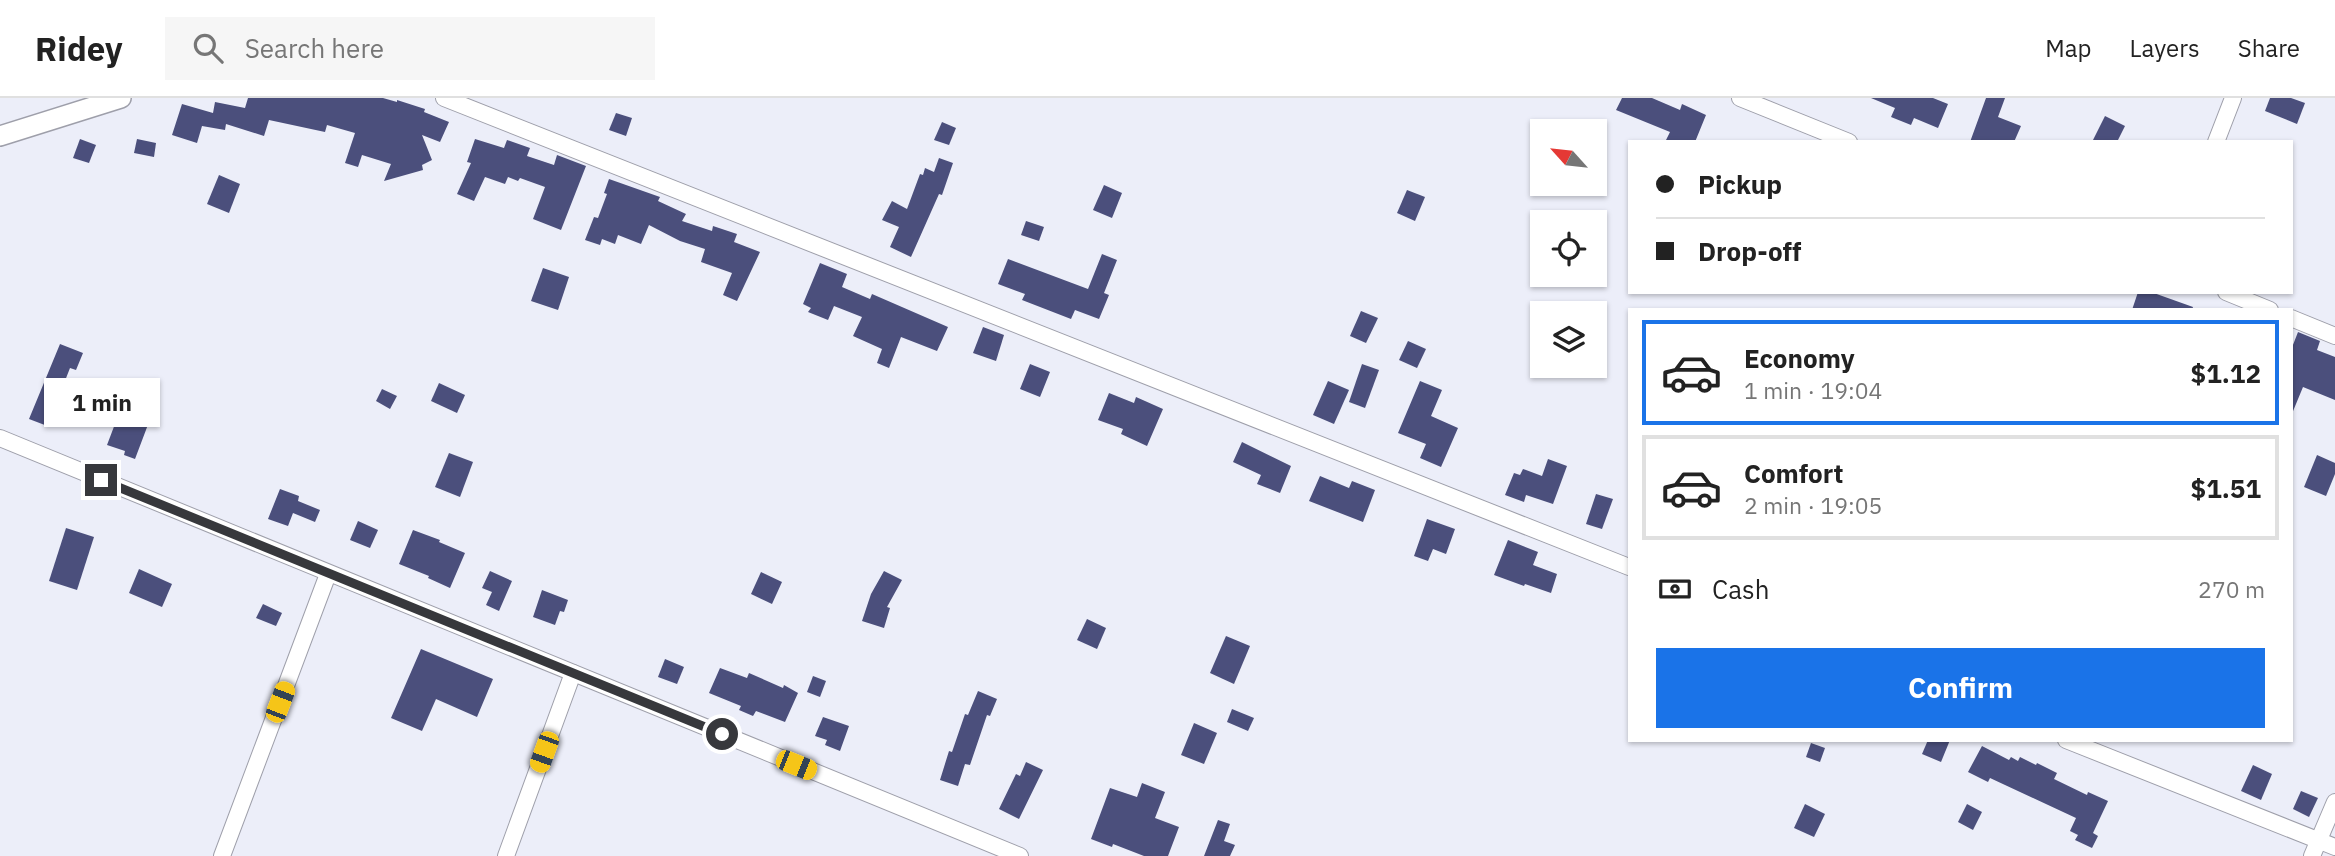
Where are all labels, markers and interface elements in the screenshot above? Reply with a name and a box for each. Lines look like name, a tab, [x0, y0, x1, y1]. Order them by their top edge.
search box	[165, 17, 655, 80]
text: Ridey	[35, 27, 123, 70]
icon: search	[189, 29, 227, 67]
text: Search here	[245, 31, 384, 65]
text: Map	[2045, 32, 2092, 64]
text: Layers	[2130, 32, 2200, 64]
text: Share	[2238, 32, 2300, 64]
north arrow	[1530, 119, 1606, 196]
map controls	[1530, 119, 1607, 378]
text: Pickup	[1698, 167, 1782, 201]
button: locate	[1530, 210, 1607, 287]
text: Drop-off	[1698, 234, 1801, 268]
button: layers	[1530, 301, 1607, 378]
icon: car	[1660, 341, 1723, 404]
text: Economy	[1744, 341, 1855, 375]
text: $1.12	[2191, 356, 2261, 390]
text: 1 min · 19:04	[1744, 375, 1882, 405]
callout: 1 min	[43, 378, 159, 428]
text: 1 min	[72, 387, 132, 417]
icon: car	[1660, 456, 1723, 519]
text: Comfort	[1744, 456, 1843, 490]
route end	[85, 464, 117, 496]
text: $1.51	[2191, 471, 2261, 505]
text: 2 min · 19:05	[1744, 490, 1882, 520]
icon: cash	[1656, 570, 1694, 608]
text: Cash	[1712, 572, 1769, 606]
text: 270 m	[2198, 574, 2265, 604]
button: Confirm	[1656, 648, 2265, 728]
car	[263, 679, 298, 725]
route start	[706, 718, 738, 750]
car	[527, 729, 562, 775]
car	[773, 747, 820, 783]

